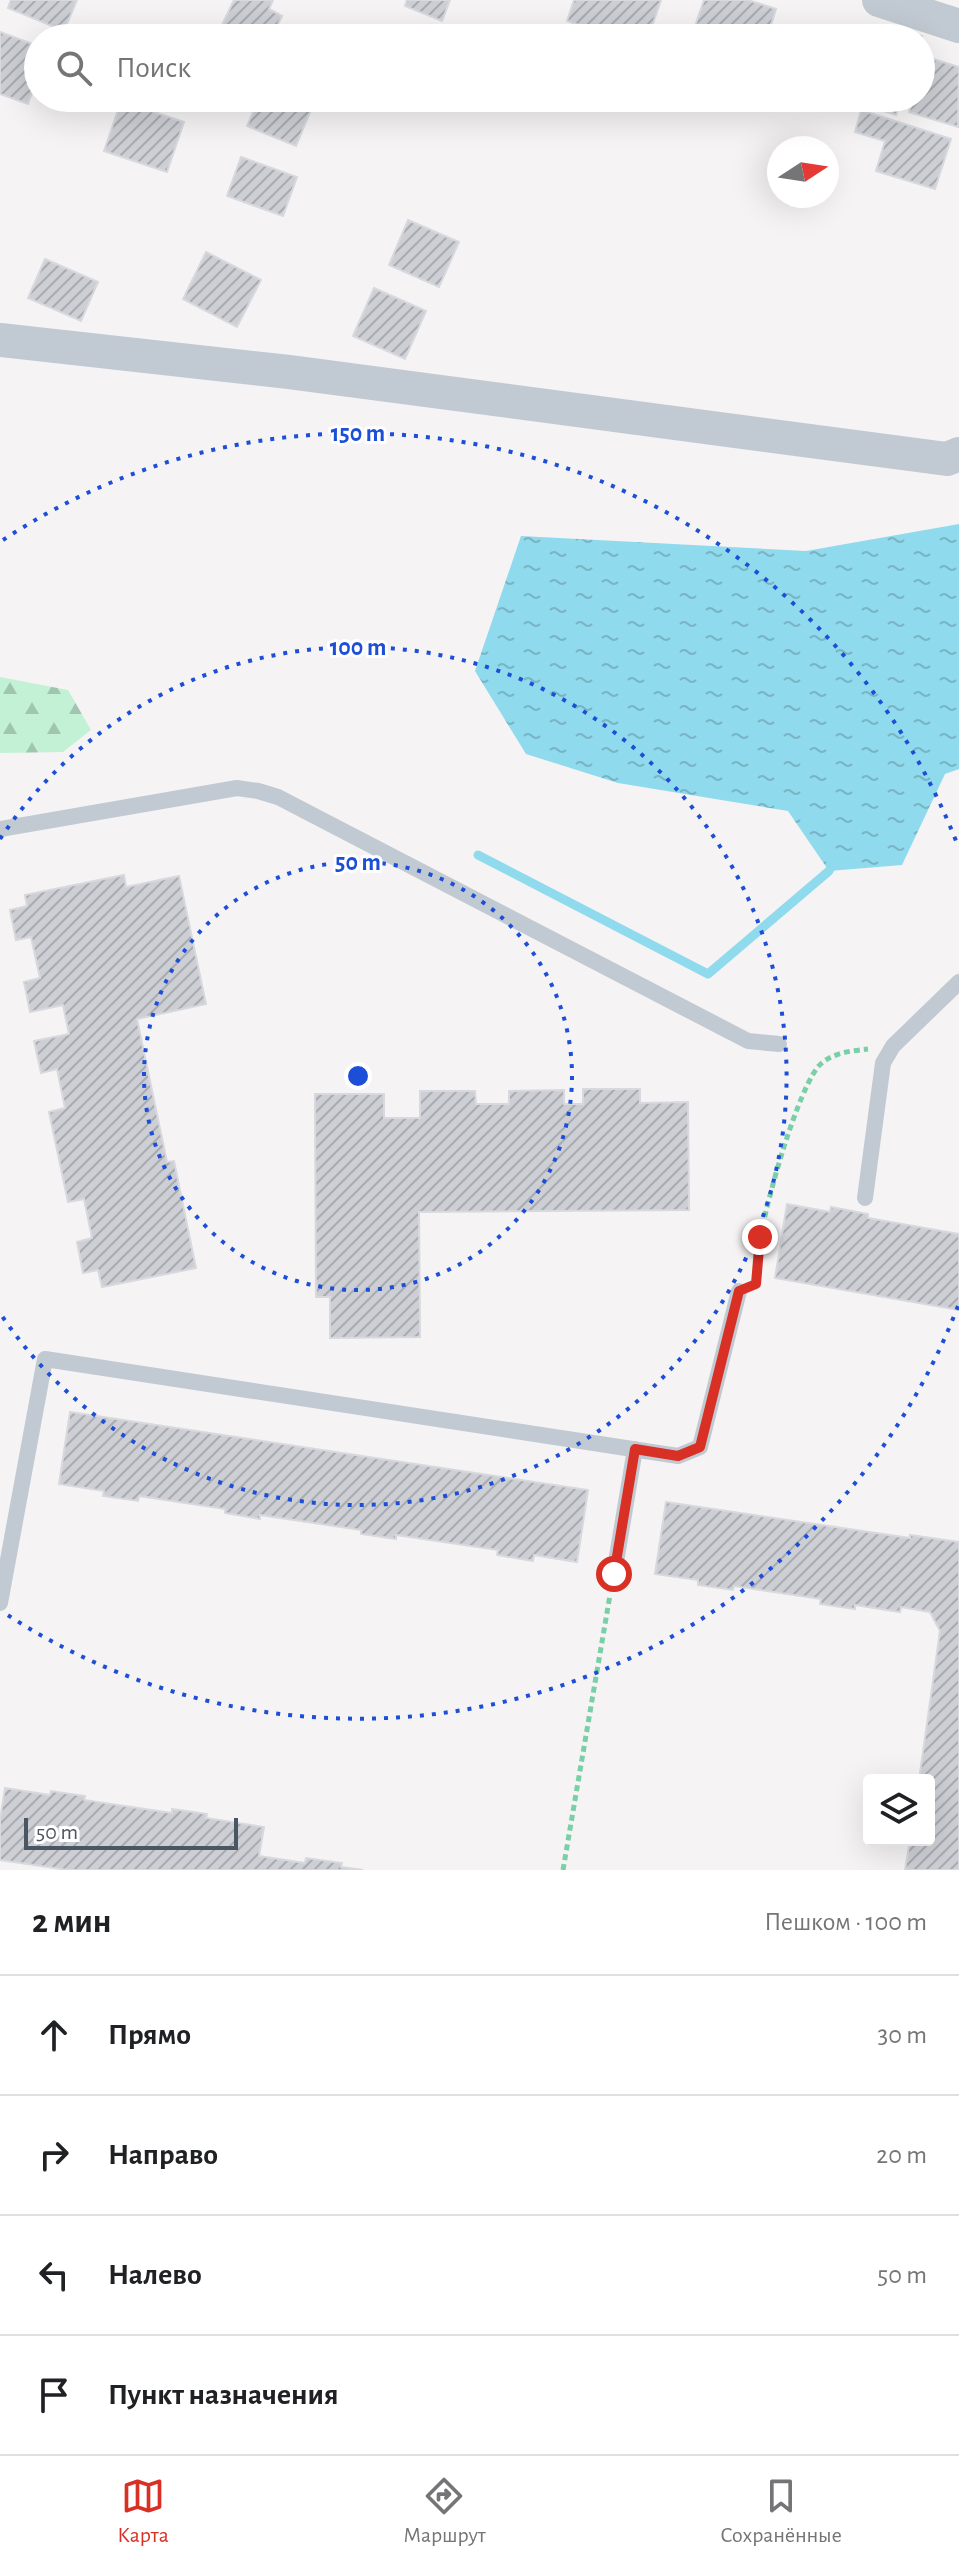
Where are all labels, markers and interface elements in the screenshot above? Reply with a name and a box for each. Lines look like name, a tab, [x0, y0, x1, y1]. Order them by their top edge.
search box	[24, 24, 935, 112]
icon: search	[52, 46, 96, 90]
text: Поиск	[116, 53, 191, 83]
north arrow	[767, 136, 839, 208]
text: 150 m	[331, 422, 385, 446]
text: 100 m	[330, 636, 386, 660]
text: 50 m	[335, 851, 381, 875]
centre of rings	[344, 1062, 372, 1090]
route end	[742, 1219, 778, 1255]
route start	[596, 1556, 632, 1592]
map controls	[863, 1774, 935, 1846]
button: layers	[863, 1774, 935, 1846]
scale bar	[24, 1814, 238, 1850]
text: 50 m	[36, 1821, 78, 1843]
text: 2 мин	[32, 1905, 112, 1939]
text: Пешком · 100 m	[764, 1909, 927, 1935]
icon: ahead	[32, 2013, 76, 2057]
text: Прямо	[108, 2020, 191, 2050]
text: 30 m	[877, 2022, 927, 2048]
icon: right	[32, 2133, 76, 2177]
text: Направо	[108, 2140, 218, 2170]
text: 20 m	[876, 2142, 927, 2168]
icon: left	[32, 2253, 76, 2297]
text: Налево	[108, 2260, 202, 2290]
text: 50 m	[877, 2262, 927, 2288]
icon: arrive	[32, 2373, 76, 2417]
text: Пункт назначения	[108, 2380, 339, 2410]
tab: Карта	[117, 2474, 169, 2548]
tab: Маршрут	[403, 2474, 486, 2548]
tab: Сохранённые	[720, 2474, 842, 2548]

